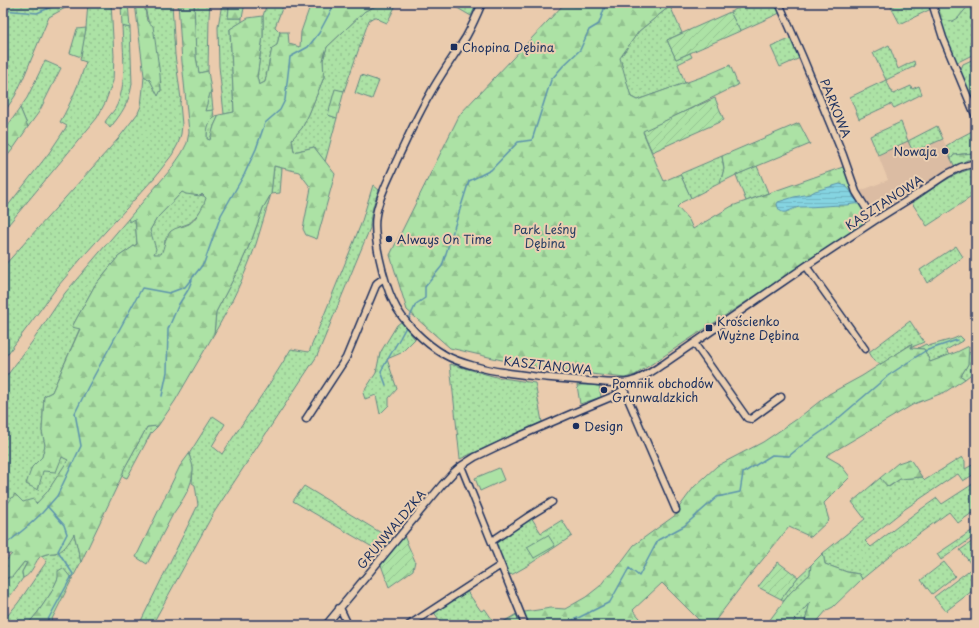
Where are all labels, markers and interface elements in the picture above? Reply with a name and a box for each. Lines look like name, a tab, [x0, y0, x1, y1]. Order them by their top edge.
place label: Chopina Dębina	[462, 38, 555, 56]
marker: Chopina Dębina	[449, 42, 459, 52]
street label: PARKOWA	[816, 76, 856, 140]
place label: Nowaja	[893, 142, 937, 160]
marker: Nowaja	[940, 146, 950, 156]
street label: KASZTANOWA	[842, 170, 926, 234]
park label: Park Leśny Dębina	[514, 220, 577, 252]
place label: Always On Time	[397, 230, 492, 248]
marker: Always On Time	[384, 234, 394, 244]
place label: Krościenko Wyżne Dębina	[717, 312, 800, 344]
marker: Krościenko Wyżne Dębina	[704, 323, 714, 333]
street label: KASZTANOWA	[503, 351, 593, 379]
place label: Pomnik obchodów Grunwaldzkich	[612, 374, 714, 406]
marker: Pomnik obchodów Grunwaldzkich	[599, 385, 609, 395]
place label: Design	[584, 417, 623, 435]
marker: Design	[571, 421, 581, 431]
street label: GRUNWALDZKA	[352, 485, 430, 573]

